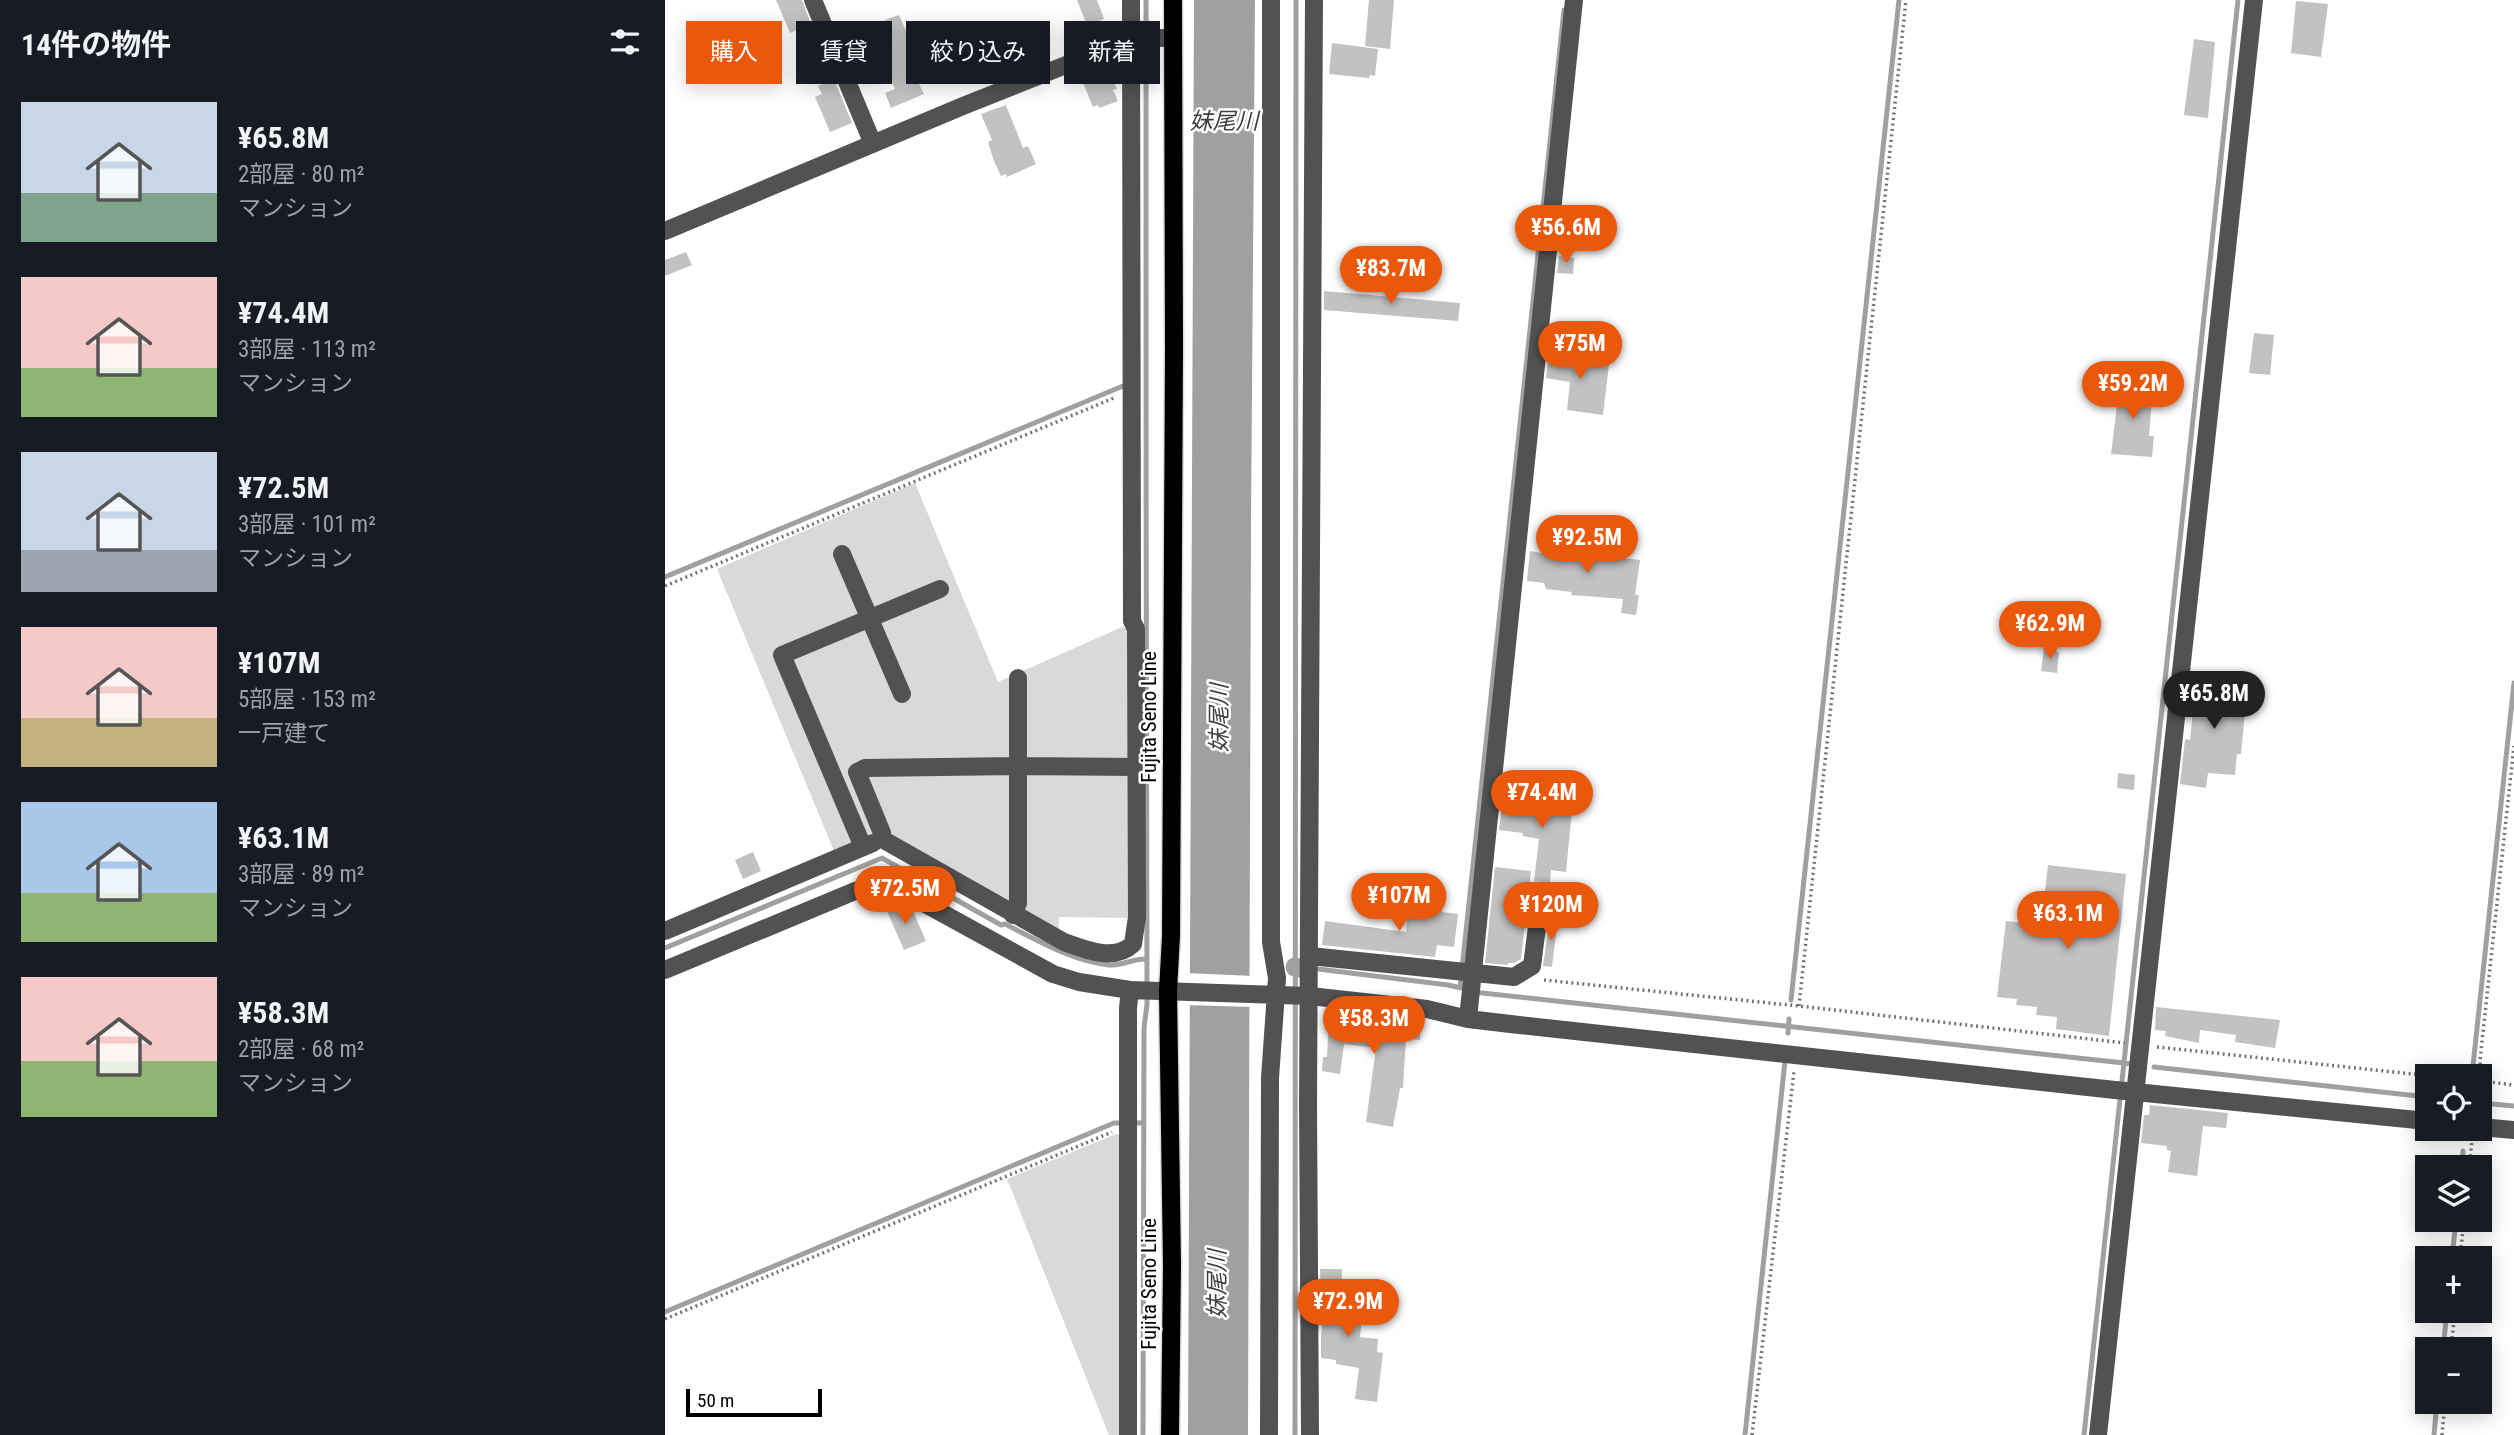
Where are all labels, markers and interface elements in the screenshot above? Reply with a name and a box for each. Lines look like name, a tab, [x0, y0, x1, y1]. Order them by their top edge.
chip: 購入	[686, 21, 782, 84]
chip: 賃貸	[796, 21, 892, 84]
chip: 絞り込み	[906, 21, 1050, 84]
chip: 新着	[1064, 21, 1160, 84]
icon: filters	[606, 23, 644, 61]
text: 14件の物件	[21, 27, 171, 62]
water label: 妹尾川	[1190, 108, 1262, 135]
text: ¥65.8M	[238, 120, 329, 155]
icon: home	[77, 130, 161, 214]
text: 2部屋 · 80 m²	[238, 161, 364, 188]
text: マンション	[238, 195, 353, 222]
pin: ¥56.6M	[1509, 205, 1623, 265]
text: ¥56.6M	[1531, 214, 1601, 241]
pin: ¥83.7M	[1334, 246, 1448, 306]
text: ¥83.7M	[1356, 255, 1426, 282]
text: ¥74.4M	[238, 295, 329, 330]
icon: home	[77, 305, 161, 389]
pin: ¥75M	[1539, 322, 1621, 381]
text: ¥75M	[1554, 330, 1606, 357]
text: 3部屋 · 113 m²	[238, 336, 376, 363]
pin: ¥59.2M	[2076, 362, 2190, 421]
text: マンション	[238, 370, 353, 397]
text: ¥59.2M	[2098, 370, 2168, 397]
text: ¥72.5M	[238, 470, 329, 505]
icon: home	[77, 480, 161, 564]
text: 3部屋 · 101 m²	[238, 511, 376, 538]
pin: ¥92.5M	[1530, 516, 1644, 575]
text: ¥92.5M	[1552, 524, 1622, 551]
text: マンション	[238, 545, 353, 572]
pin: ¥62.9M	[1993, 602, 2107, 661]
text: ¥62.9M	[2015, 610, 2085, 637]
text: ¥107M	[238, 645, 321, 680]
street label: Fujita Seno Line	[1137, 651, 1161, 783]
icon: home	[77, 655, 161, 739]
pin: ¥65.8M	[2157, 672, 2271, 731]
text: ¥65.8M	[2179, 680, 2249, 707]
water label: 妹尾川	[1206, 681, 1233, 753]
text: 5部屋 · 153 m²	[238, 686, 376, 713]
text: 一戸建て	[238, 720, 330, 747]
pin: ¥74.4M	[1485, 770, 1599, 830]
text: ¥74.4M	[1507, 779, 1577, 806]
text: ¥63.1M	[238, 820, 329, 855]
icon: home	[77, 830, 161, 914]
text: 3部屋 · 89 m²	[238, 861, 364, 888]
pin: ¥72.5M	[848, 866, 962, 926]
pin: ¥107M	[1350, 874, 1448, 933]
text: ¥72.5M	[870, 875, 940, 902]
text: ¥107M	[1367, 882, 1431, 909]
pin: ¥120M	[1502, 883, 1600, 942]
text: ¥120M	[1519, 891, 1583, 918]
pin: ¥63.1M	[2011, 892, 2125, 951]
text: マンション	[238, 895, 353, 922]
text: ¥63.1M	[2033, 900, 2103, 927]
text: ¥58.3M	[238, 995, 329, 1030]
pin: ¥58.3M	[1317, 996, 1431, 1056]
icon: home	[77, 1005, 161, 1089]
text: ¥58.3M	[1339, 1005, 1409, 1032]
text: 2部屋 · 68 m²	[238, 1036, 364, 1063]
map controls	[2415, 1064, 2492, 1414]
button: locate	[2415, 1064, 2492, 1141]
text: マンション	[238, 1070, 353, 1097]
button: layers	[2415, 1155, 2492, 1232]
street label: Fujita Seno Line	[1137, 1218, 1161, 1350]
button: +	[2415, 1246, 2492, 1323]
water label: 妹尾川	[1204, 1247, 1231, 1319]
pin: ¥72.9M	[1291, 1280, 1405, 1339]
text: ¥72.9M	[1313, 1288, 1383, 1315]
button: −	[2415, 1337, 2492, 1414]
scale bar	[686, 1386, 823, 1418]
text: 50 m	[697, 1389, 734, 1412]

